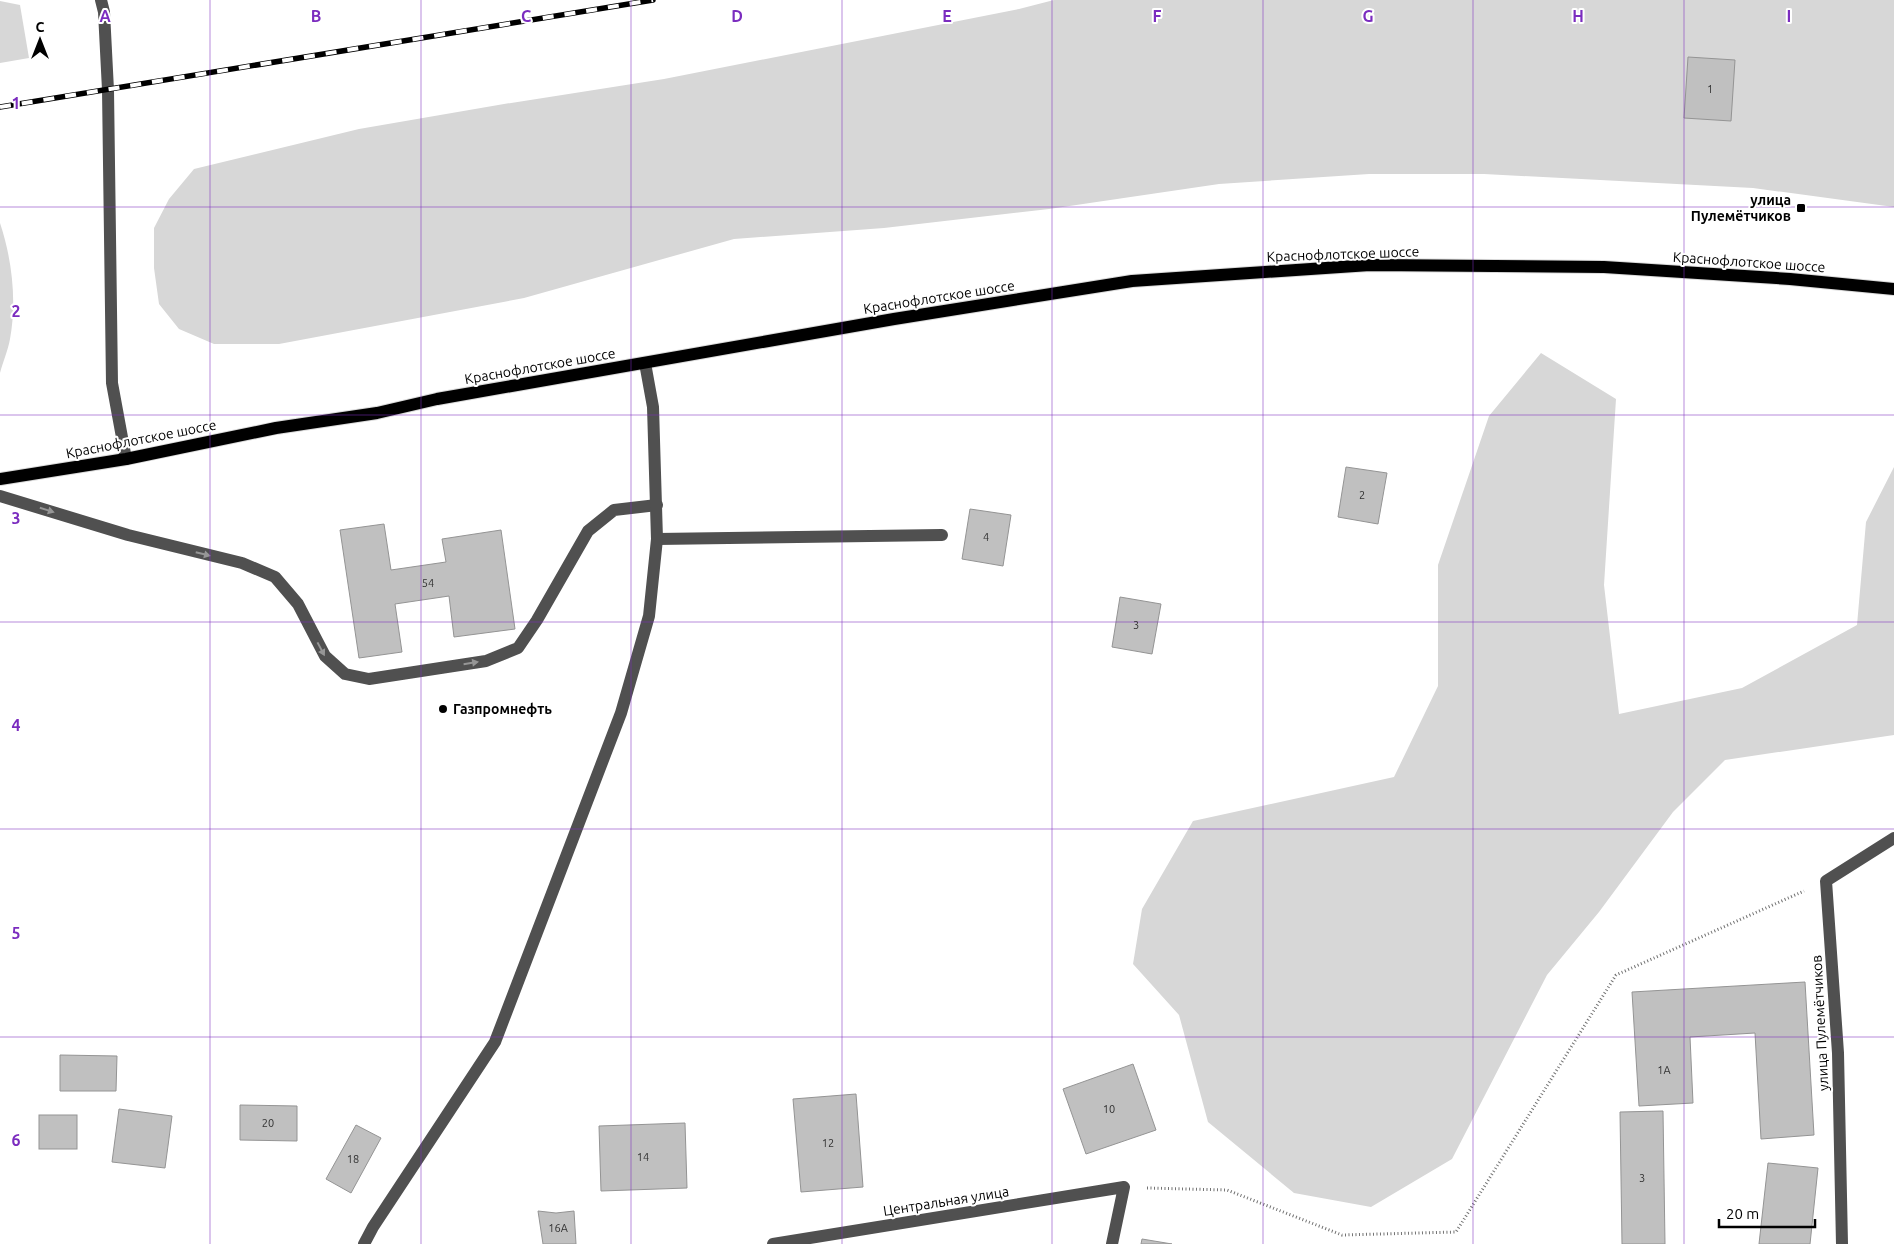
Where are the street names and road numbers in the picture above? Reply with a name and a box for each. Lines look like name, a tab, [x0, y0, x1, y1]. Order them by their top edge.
street label: Краснофлотское шоссе	[1266, 243, 1420, 265]
street label: Краснофлотское шоссе	[1672, 249, 1826, 275]
street label: Краснофлотское шоссе	[862, 277, 1016, 317]
street label: Краснофлотское шоссе	[463, 345, 617, 387]
street label: Краснофлотское шоссе	[64, 417, 218, 461]
street label: улица Пулемётчиков	[1808, 955, 1832, 1091]
street label: Центральная улица	[882, 1183, 1010, 1219]

